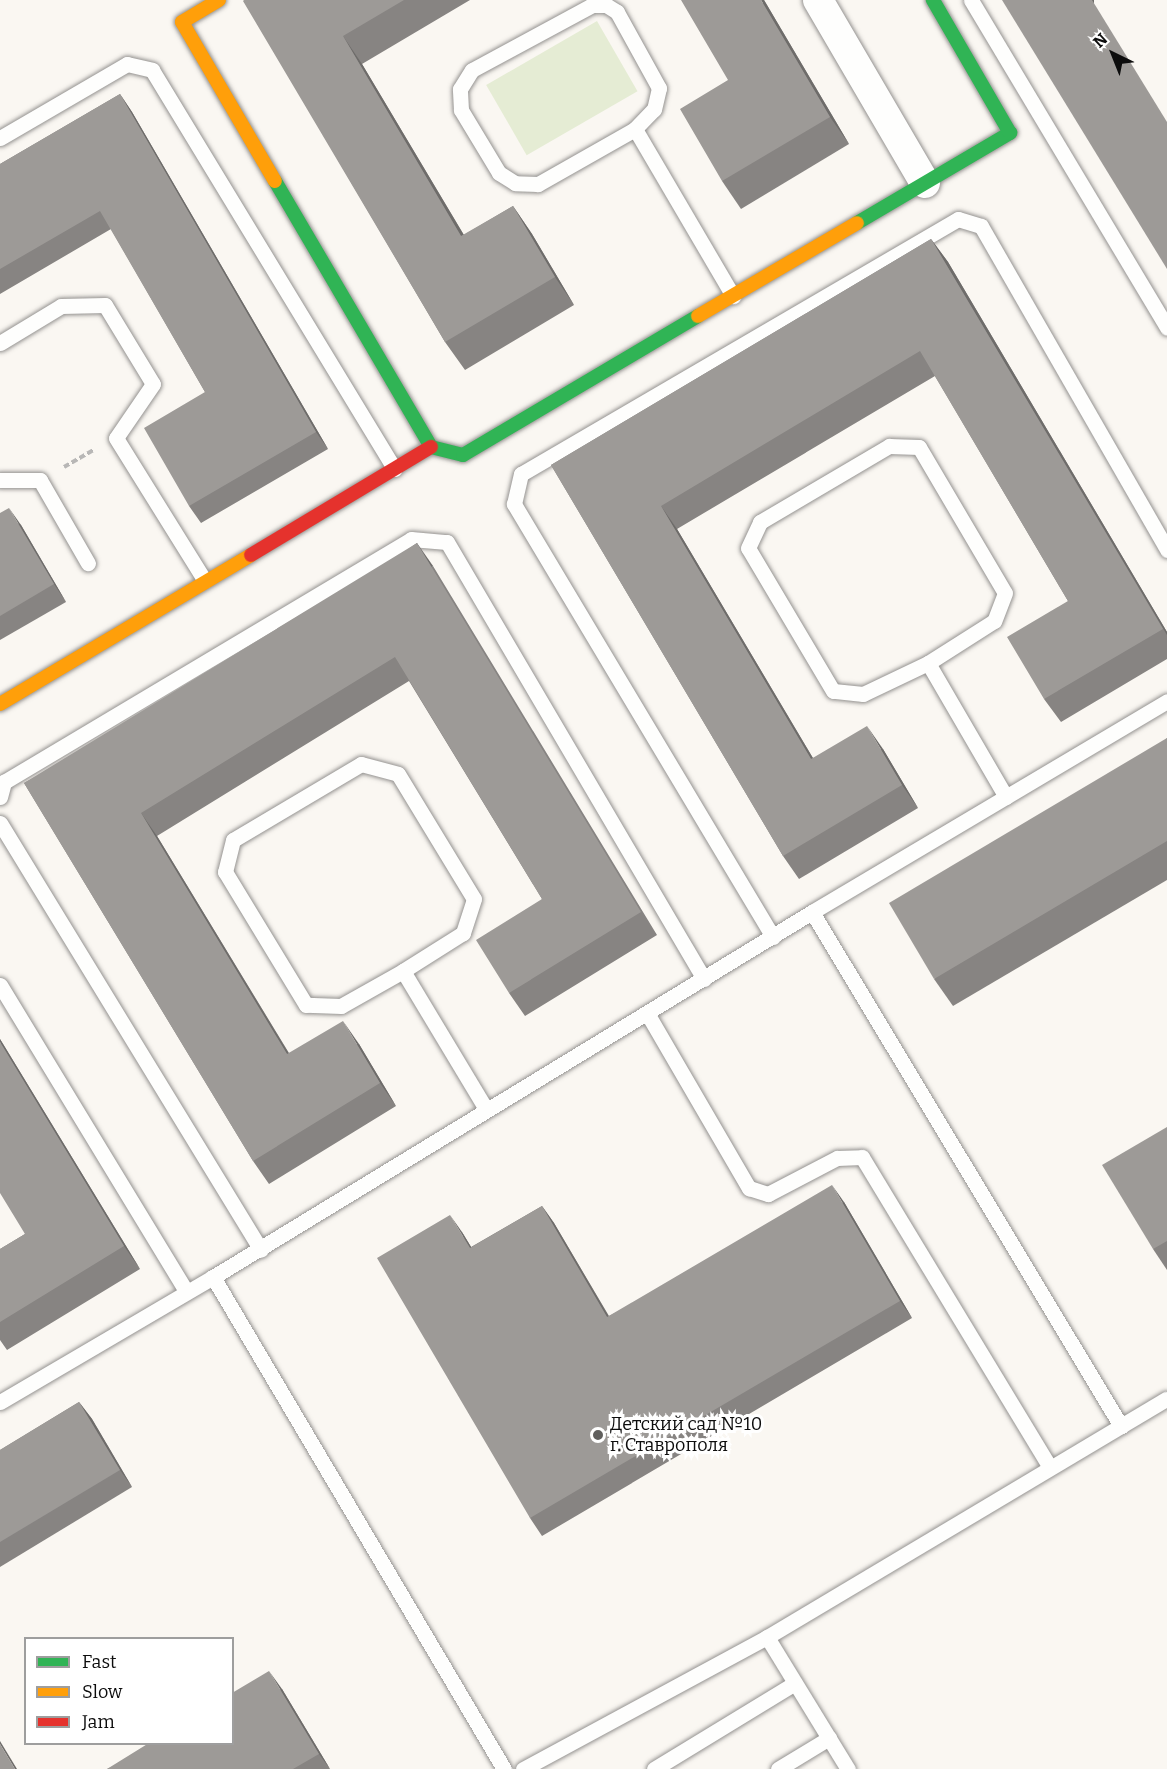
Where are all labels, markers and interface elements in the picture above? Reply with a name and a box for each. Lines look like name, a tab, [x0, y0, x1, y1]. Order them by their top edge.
north arrow	[1083, 24, 1143, 84]
text: N	[1089, 29, 1111, 52]
place label: Детский сад №10 г. Ставрополя	[610, 1414, 762, 1456]
marker: Детский сад №10 г. Ставрополя	[591, 1428, 605, 1442]
legend	[24, 1637, 234, 1745]
text: Fast	[82, 1651, 117, 1673]
text: Slow	[82, 1681, 122, 1703]
text: Jam	[82, 1711, 115, 1733]

